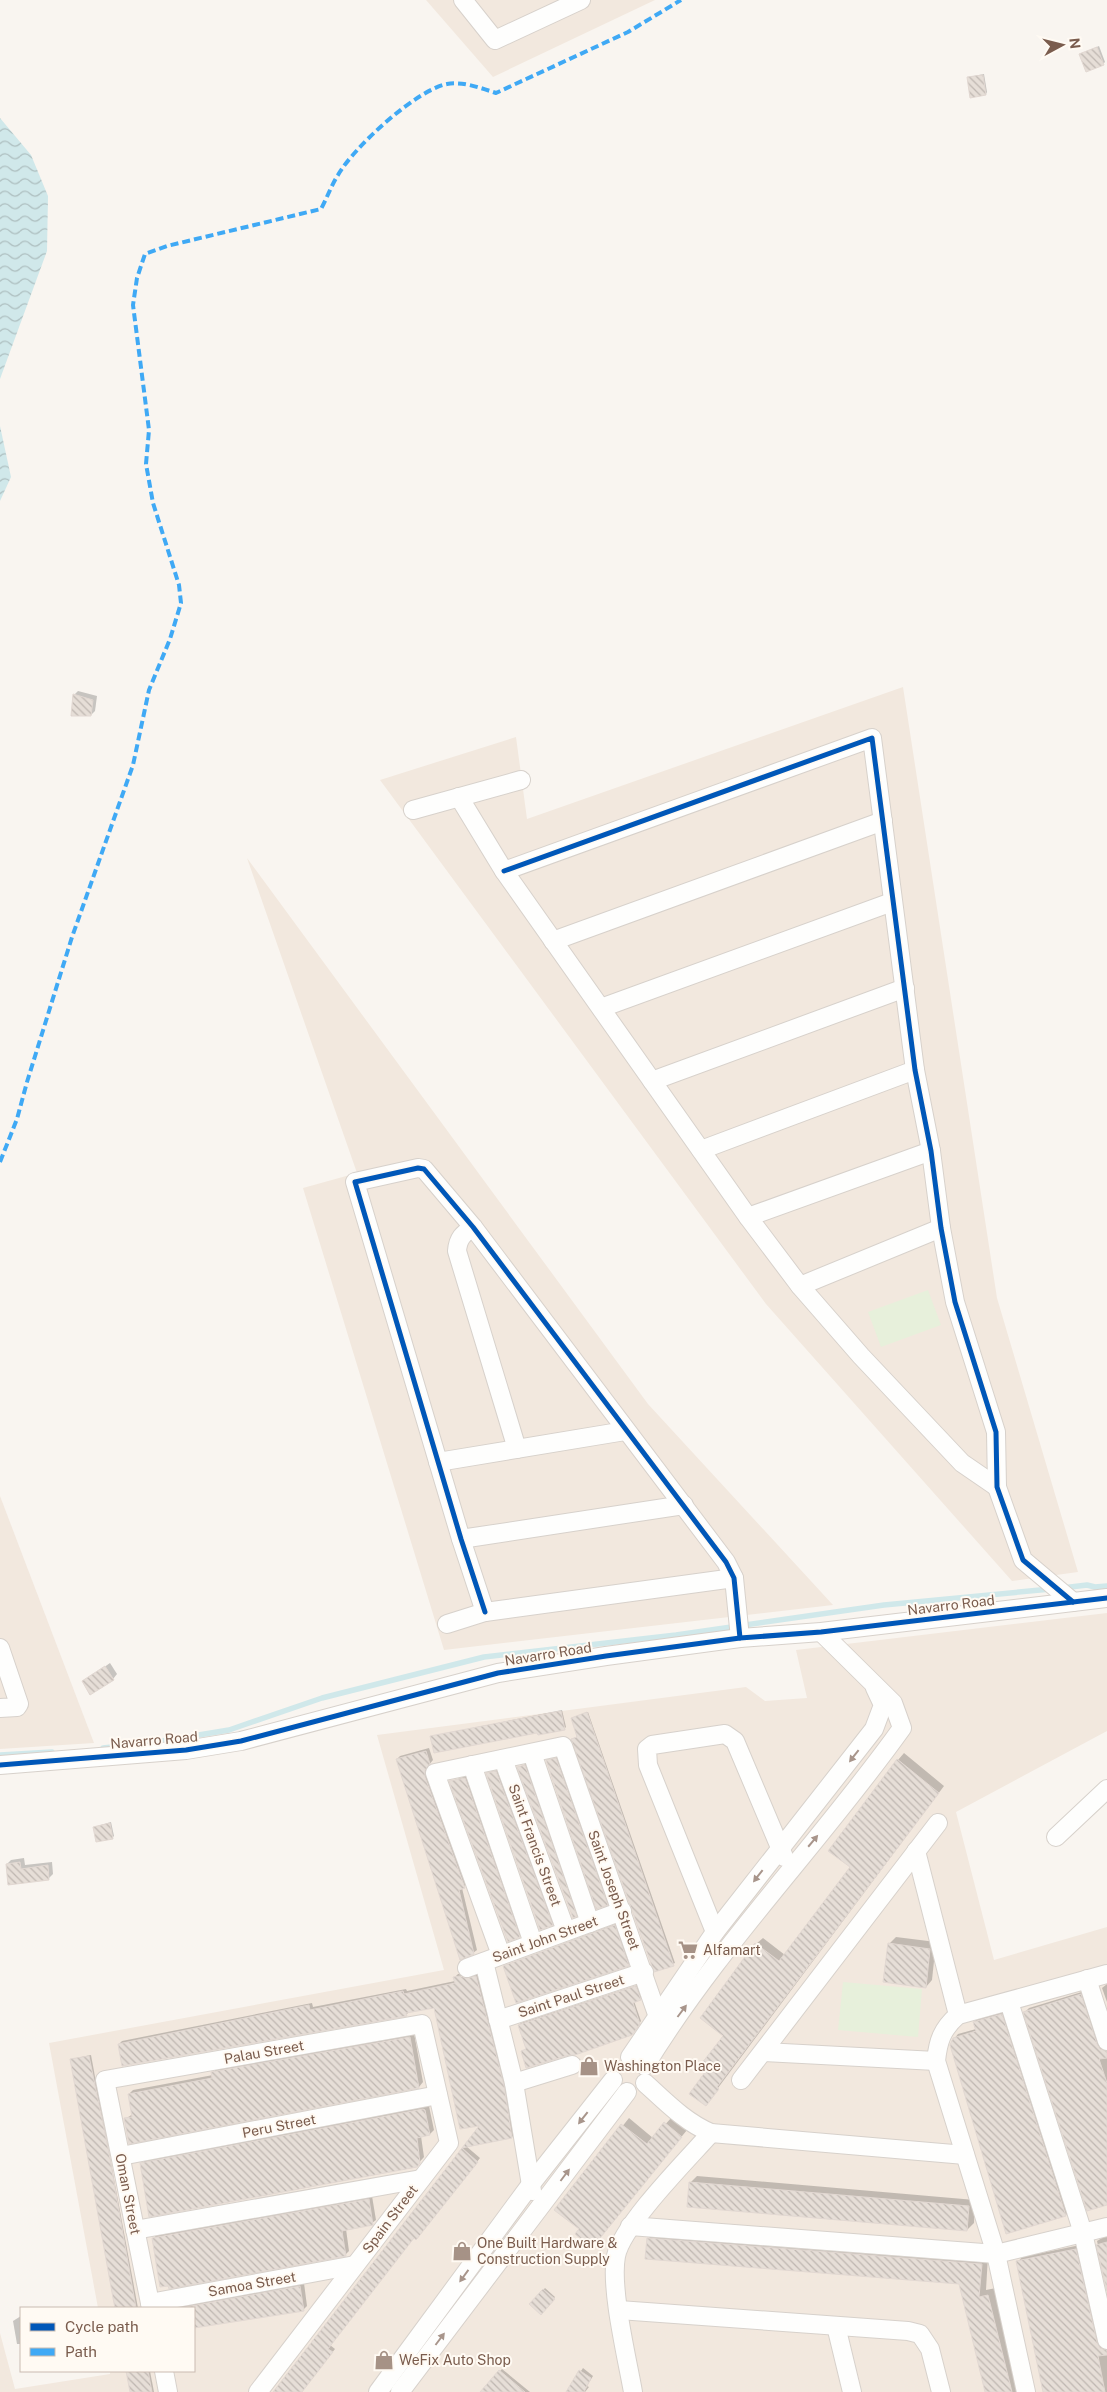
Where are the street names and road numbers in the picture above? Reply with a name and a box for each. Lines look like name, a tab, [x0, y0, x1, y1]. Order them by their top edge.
street label: Navarro Road	[906, 1592, 996, 1618]
street label: Navarro Road	[503, 1639, 593, 1669]
street label: Navarro Road	[110, 1728, 198, 1752]
street label: Saint Francis Street	[505, 1782, 565, 1908]
street label: Saint Joseph Street	[585, 1828, 643, 1952]
street label: Saint John Street	[490, 1912, 600, 1966]
street label: Saint Paul Street	[516, 1971, 626, 2021]
street label: Palau Street	[223, 2037, 305, 2067]
street label: Peru Street	[241, 2111, 317, 2141]
street label: Oman Street	[112, 2152, 144, 2236]
street label: Spain Street	[359, 2182, 421, 2256]
street label: Samoa Street	[207, 2268, 297, 2300]

